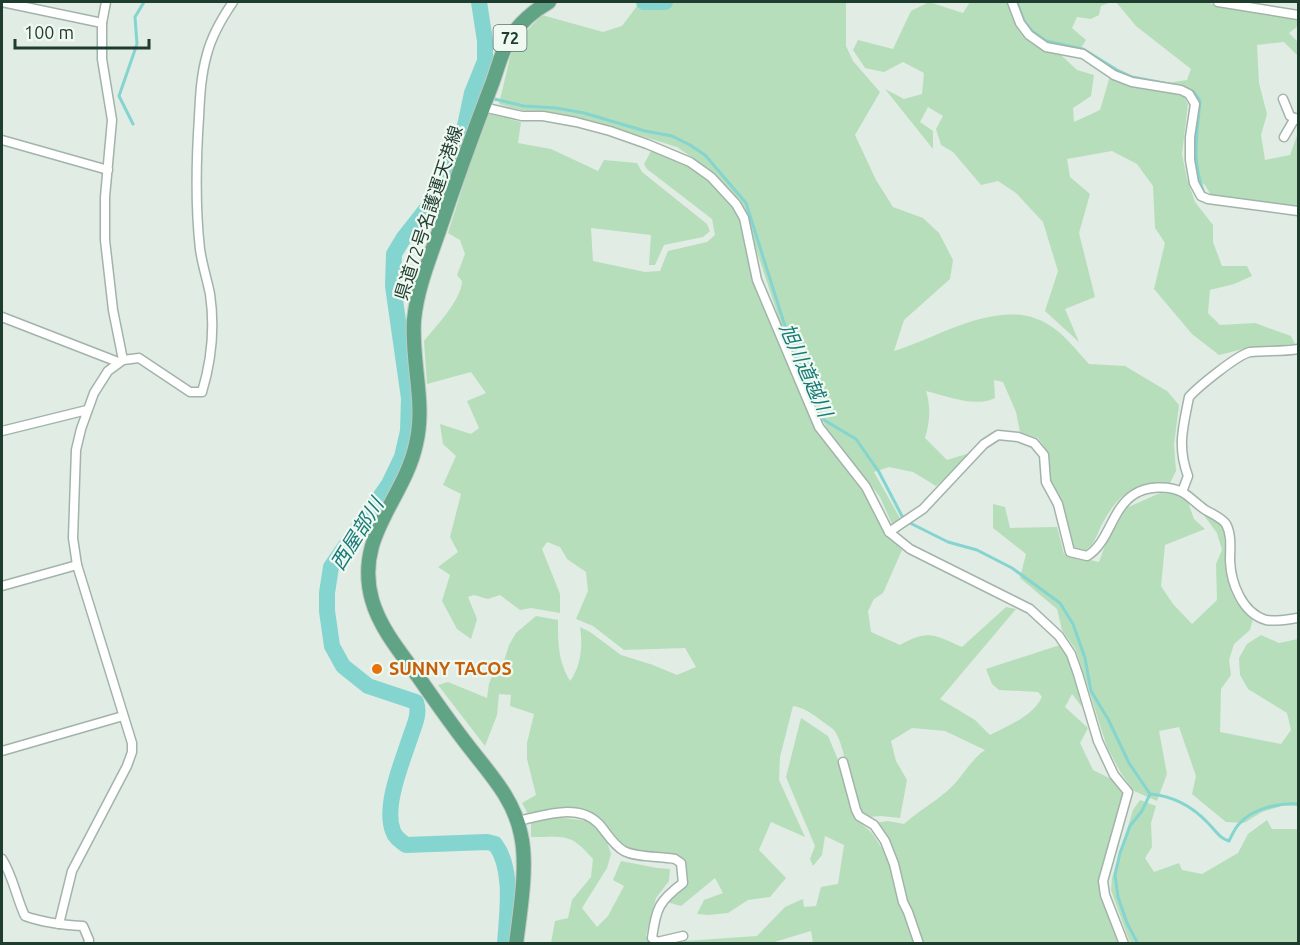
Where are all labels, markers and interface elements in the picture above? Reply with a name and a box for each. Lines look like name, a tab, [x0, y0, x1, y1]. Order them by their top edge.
scale bar	[15, 12, 148, 50]
text: 100 m	[24, 22, 74, 42]
road number: 72	[494, 25, 526, 51]
street label: 県道72号名護運天港線	[390, 123, 466, 302]
water label: 旭川道越川	[776, 319, 838, 422]
water label: 西屋部川	[326, 492, 389, 574]
place label: SUNNY TACOS	[389, 658, 512, 678]
marker: SUNNY TACOS	[370, 662, 384, 676]

